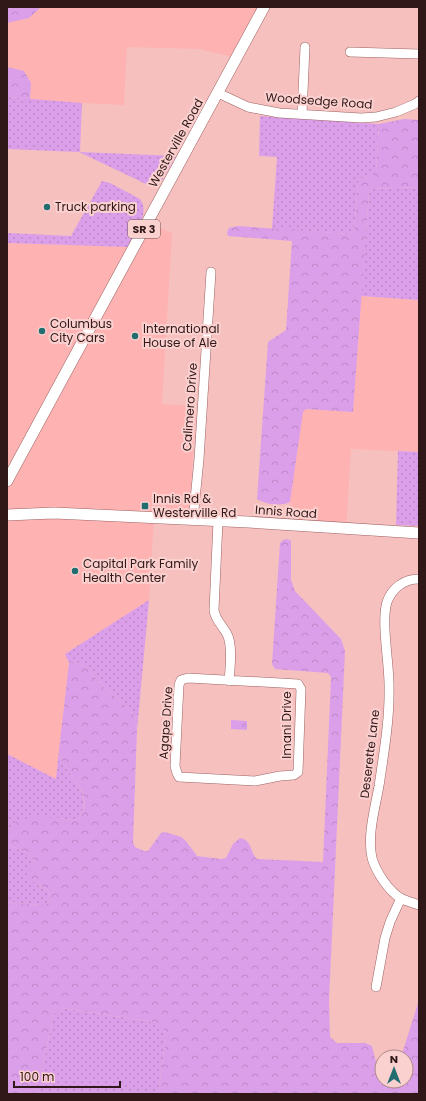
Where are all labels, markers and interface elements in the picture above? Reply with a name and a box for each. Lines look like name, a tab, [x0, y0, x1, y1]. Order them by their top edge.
street label: Woodsedge Road	[265, 88, 373, 113]
street label: Westerville Road	[144, 95, 207, 190]
place label: Truck parking	[55, 198, 136, 215]
marker: Truck parking	[42, 202, 52, 212]
road number: SR 3	[128, 220, 160, 238]
place label: Columbus City Cars	[50, 315, 112, 346]
place label: International House of Ale	[143, 320, 220, 351]
marker: Columbus City Cars	[37, 326, 47, 336]
marker: International House of Ale	[130, 331, 140, 341]
street label: Calimero Drive	[178, 362, 201, 452]
place label: Innis Rd & Westerville Rd	[153, 490, 236, 521]
marker: Innis Rd & Westerville Rd	[140, 501, 150, 511]
street label: Innis Road	[255, 501, 318, 522]
place label: Capital Park Family Health Center	[83, 555, 198, 586]
marker: Capital Park Family Health Center	[70, 566, 80, 576]
street label: Agape Drive	[154, 686, 177, 760]
street label: Imani Drive	[278, 691, 295, 759]
street label: Deserette Lane	[356, 709, 383, 799]
north arrow	[374, 1049, 414, 1089]
text: N	[390, 1051, 398, 1067]
scale bar	[14, 1063, 120, 1089]
text: 100 m	[20, 1068, 54, 1085]

